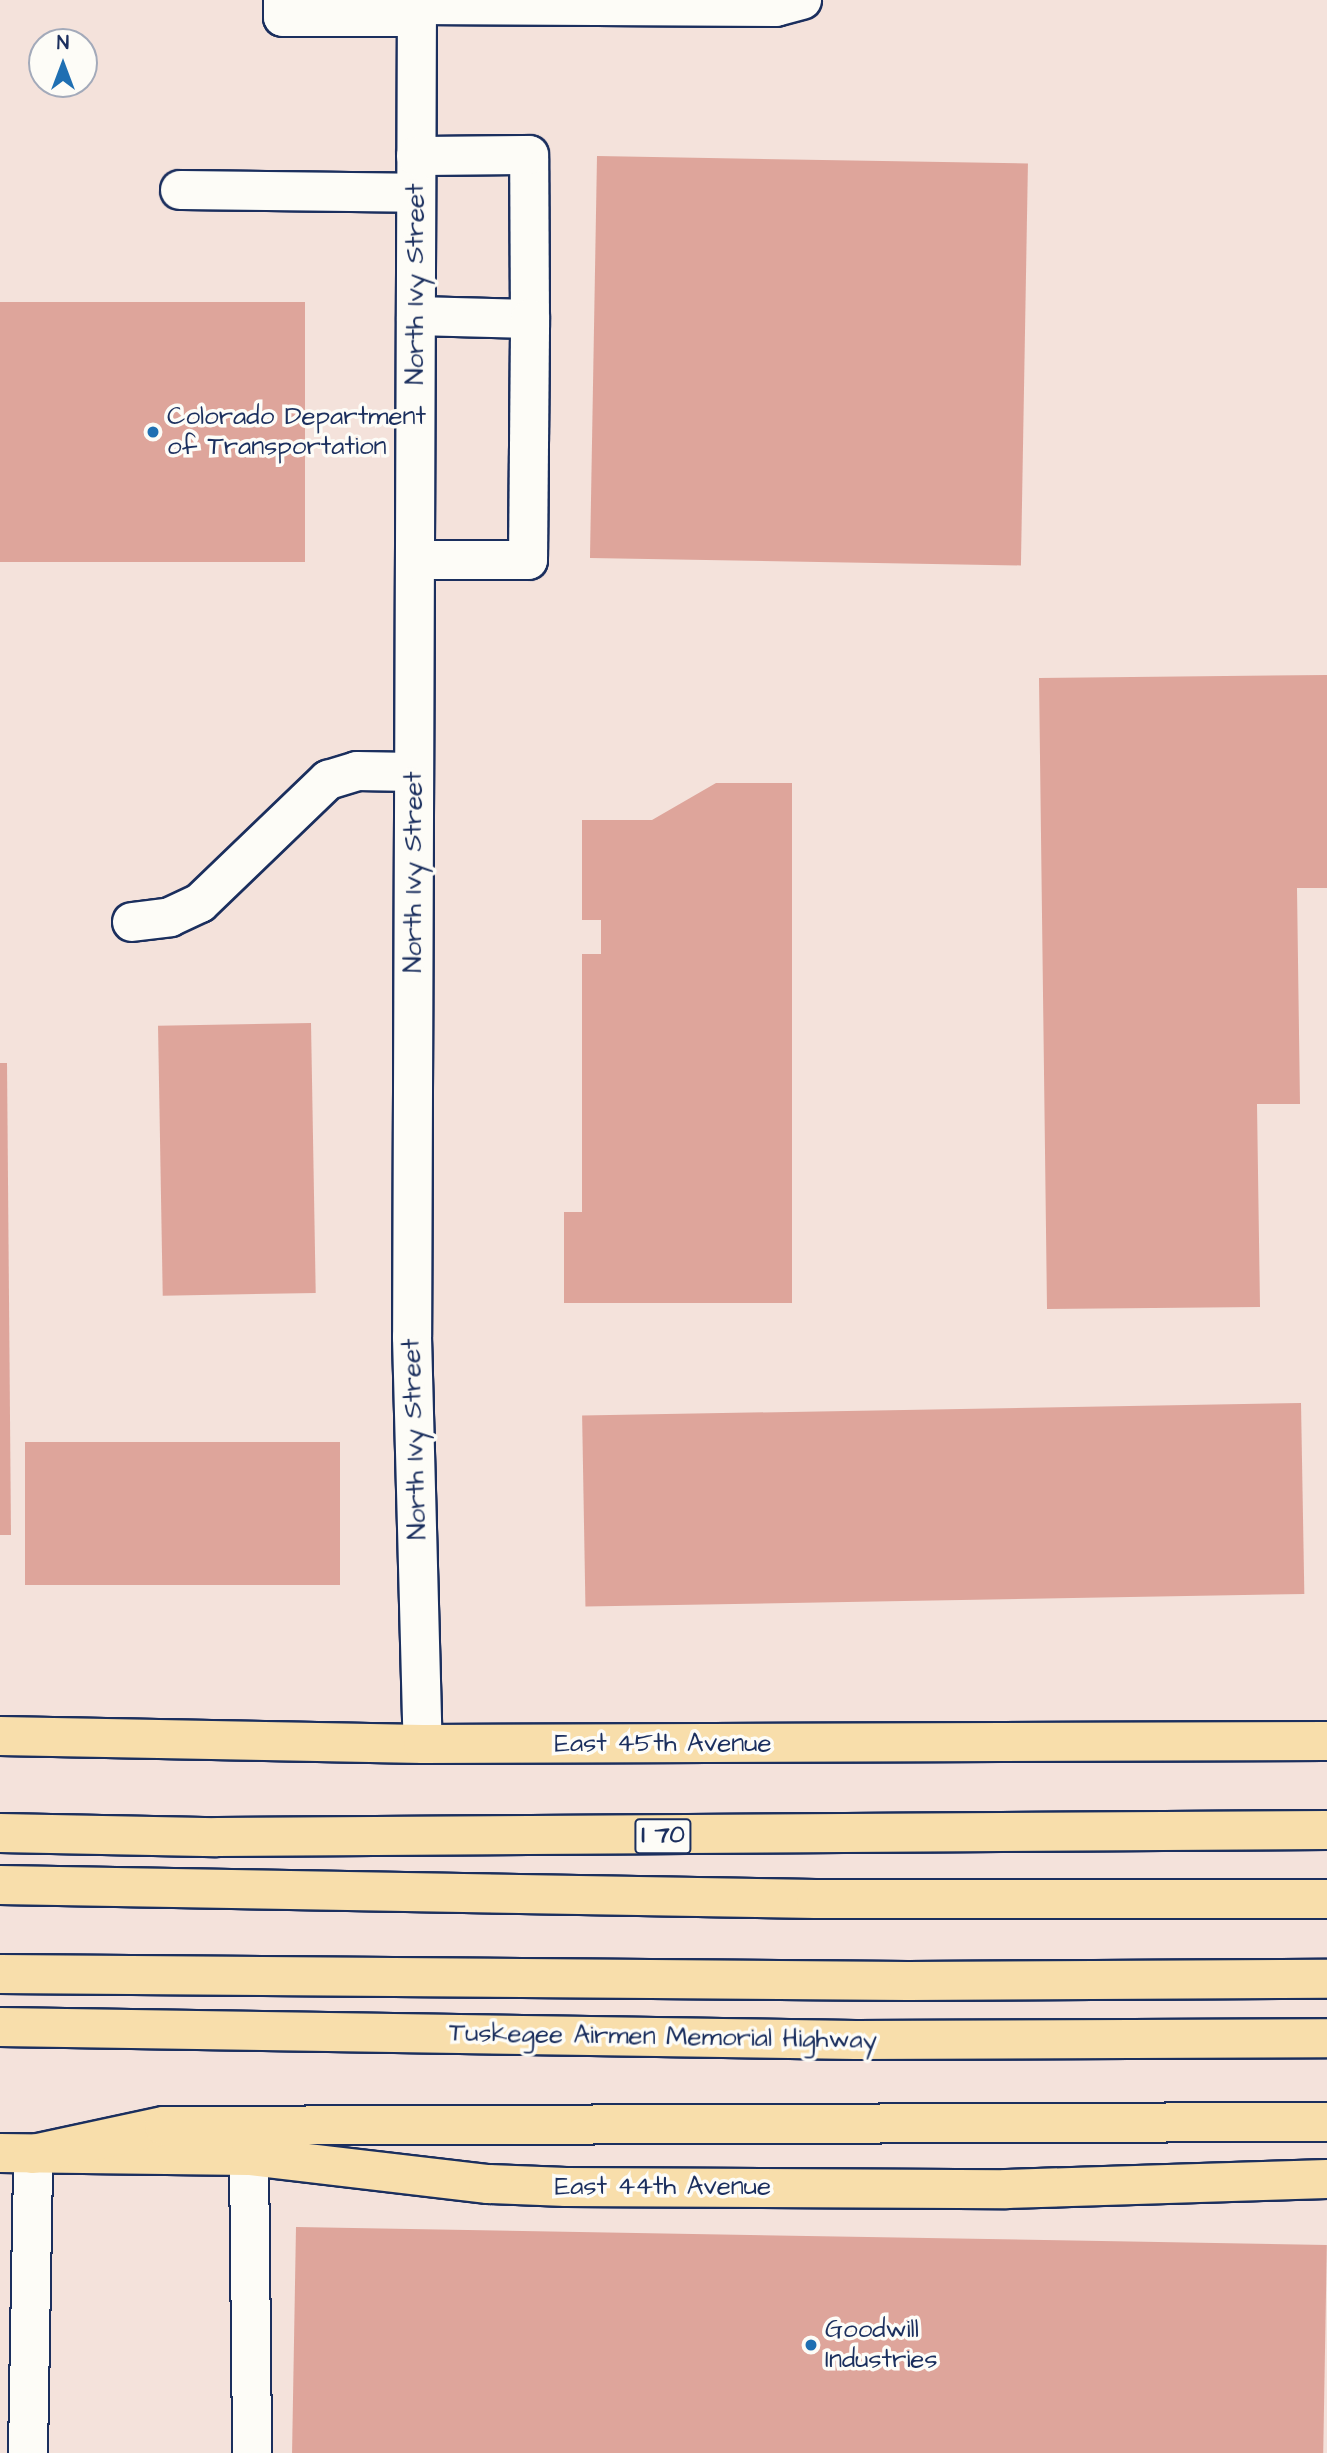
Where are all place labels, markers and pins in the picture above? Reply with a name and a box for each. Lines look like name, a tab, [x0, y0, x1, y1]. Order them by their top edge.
place label: Colorado Department of Transportation	[167, 401, 426, 462]
marker: Colorado Department of Transportation	[145, 424, 161, 440]
place label: Goodwill Industries	[825, 2314, 937, 2376]
marker: Goodwill Industries	[803, 2337, 819, 2353]

